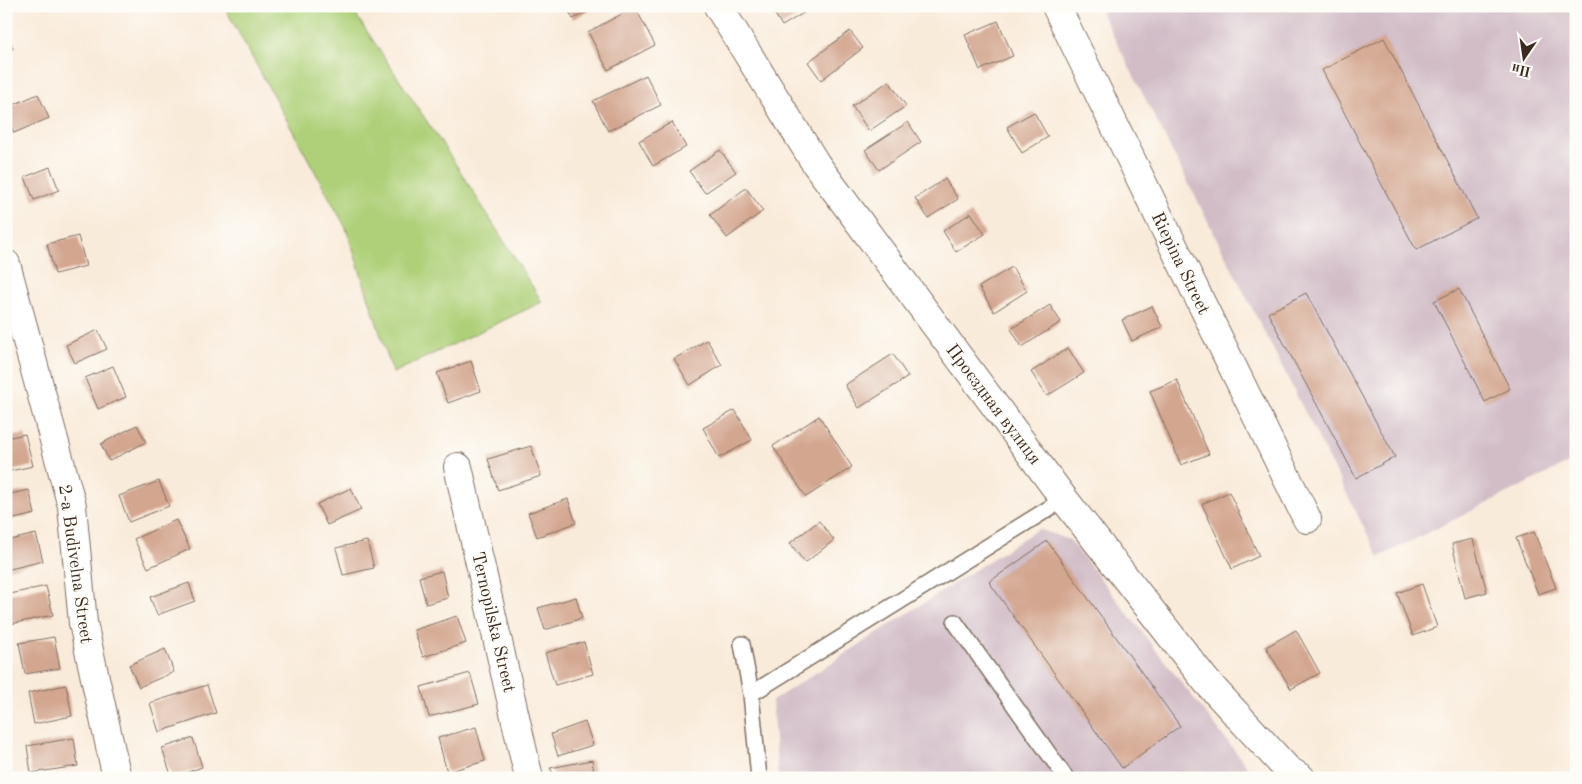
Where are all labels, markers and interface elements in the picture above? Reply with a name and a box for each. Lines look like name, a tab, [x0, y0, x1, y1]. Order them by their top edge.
north arrow	[1500, 32, 1550, 82]
text: Пн	[1510, 61, 1532, 79]
street label: Riepina Street	[1148, 209, 1213, 318]
street label: Проєздная вулиця	[942, 341, 1044, 468]
street label: 2-a Budivelna Street	[55, 483, 95, 645]
street label: Ternopilska Street	[468, 550, 518, 694]

